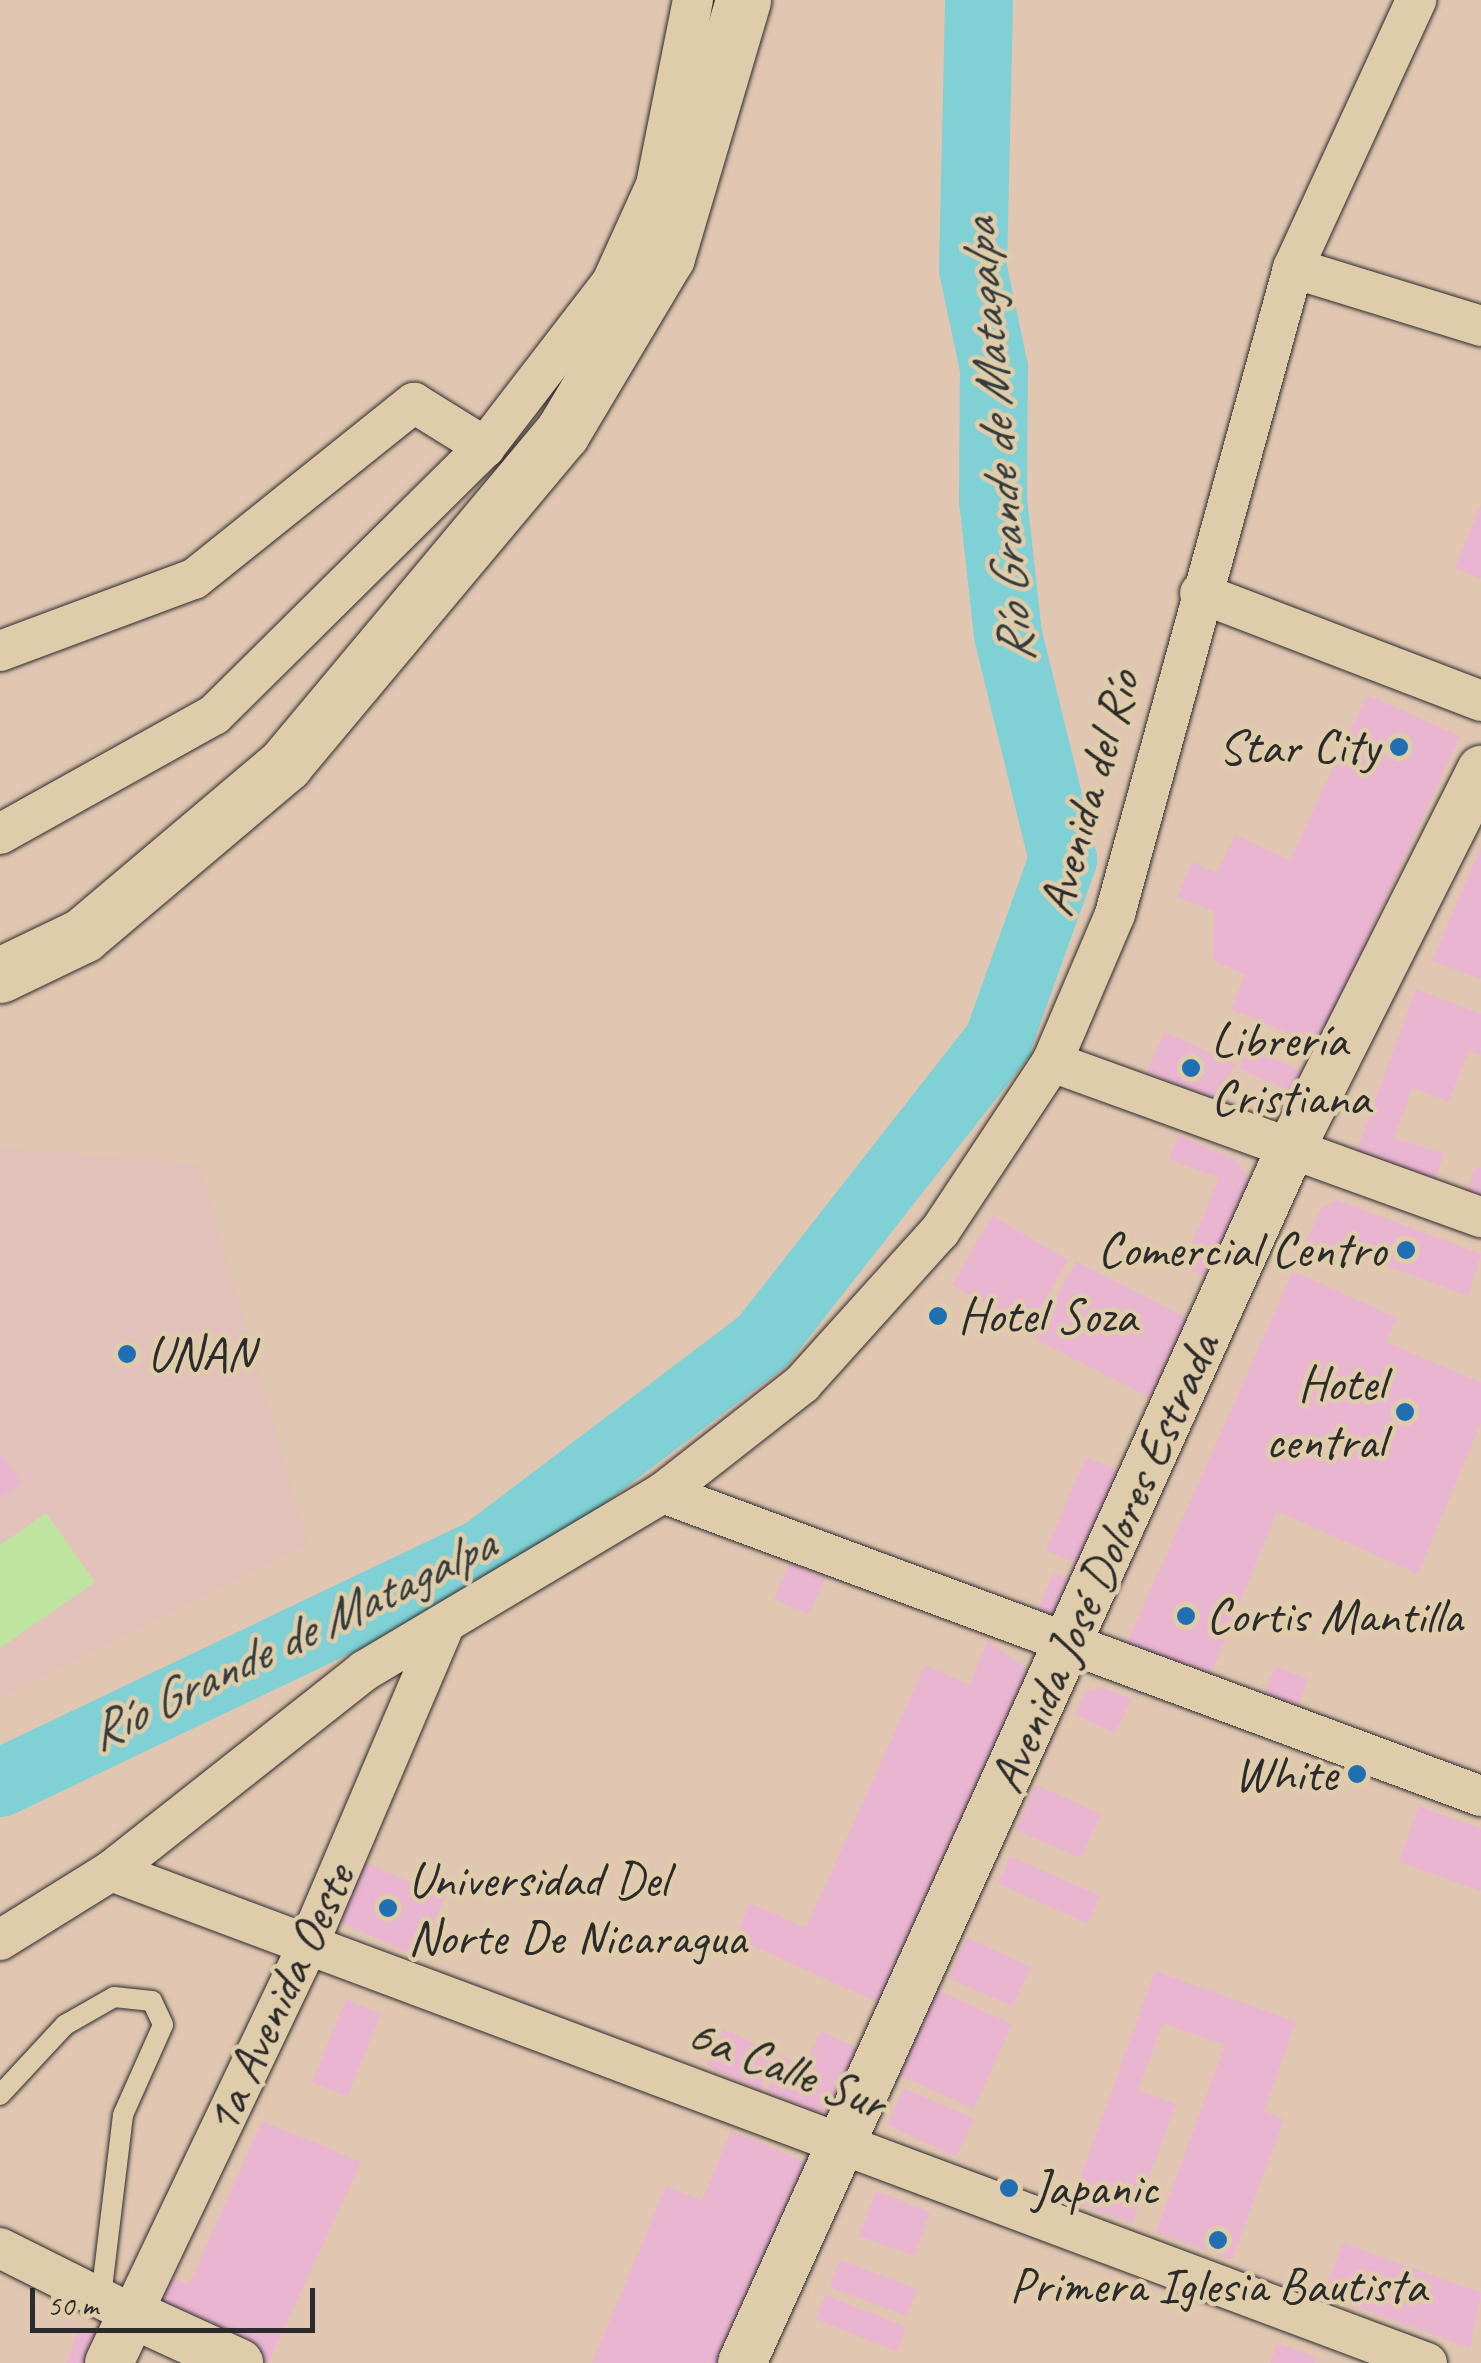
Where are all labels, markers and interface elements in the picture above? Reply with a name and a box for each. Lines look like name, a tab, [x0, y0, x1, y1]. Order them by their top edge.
water label: Río Grande de Matagalpa	[947, 216, 1049, 668]
street label: Avenida del Río	[1025, 664, 1153, 922]
place label: Star City	[1219, 717, 1379, 777]
marker: Star City	[1388, 736, 1410, 758]
place label: Librería Cristiana	[1211, 1009, 1370, 1126]
marker: Librería Cristiana	[1180, 1057, 1202, 1079]
place label: Comercial Centro	[1098, 1220, 1386, 1280]
marker: Comercial Centro	[1395, 1239, 1417, 1261]
place label: Hotel Soza	[958, 1286, 1134, 1346]
marker: Hotel Soza	[927, 1305, 949, 1327]
place label: UNAN	[147, 1324, 254, 1384]
street label: Avenida José Dolores Estrada	[976, 1324, 1232, 1802]
marker: UNAN	[116, 1343, 138, 1365]
place label: Hotel central	[1265, 1353, 1385, 1470]
marker: Hotel central	[1394, 1401, 1416, 1423]
water label: Río Grande de Matagalpa	[76, 1513, 506, 1765]
place label: Cortis Mantilla	[1206, 1586, 1464, 1646]
marker: Cortis Mantilla	[1175, 1605, 1197, 1627]
place label: White	[1234, 1744, 1337, 1804]
marker: White	[1346, 1763, 1368, 1785]
place label: Universidad Del Norte De Nicaragua	[408, 1849, 749, 1966]
street label: 1a Avenida Oeste	[191, 1855, 367, 2143]
marker: Universidad Del Norte De Nicaragua	[377, 1897, 399, 1919]
street label: 6a Calle Sur	[680, 2003, 894, 2133]
place label: Japanic	[1032, 2158, 1158, 2218]
marker: Japanic	[996, 2175, 1022, 2201]
marker: Primera Iglesia Bautista	[1207, 2229, 1229, 2251]
place label: Primera Iglesia Bautista	[1010, 2256, 1426, 2316]
scale bar	[35, 2268, 320, 2330]
text: 50 m	[47, 2286, 98, 2324]

